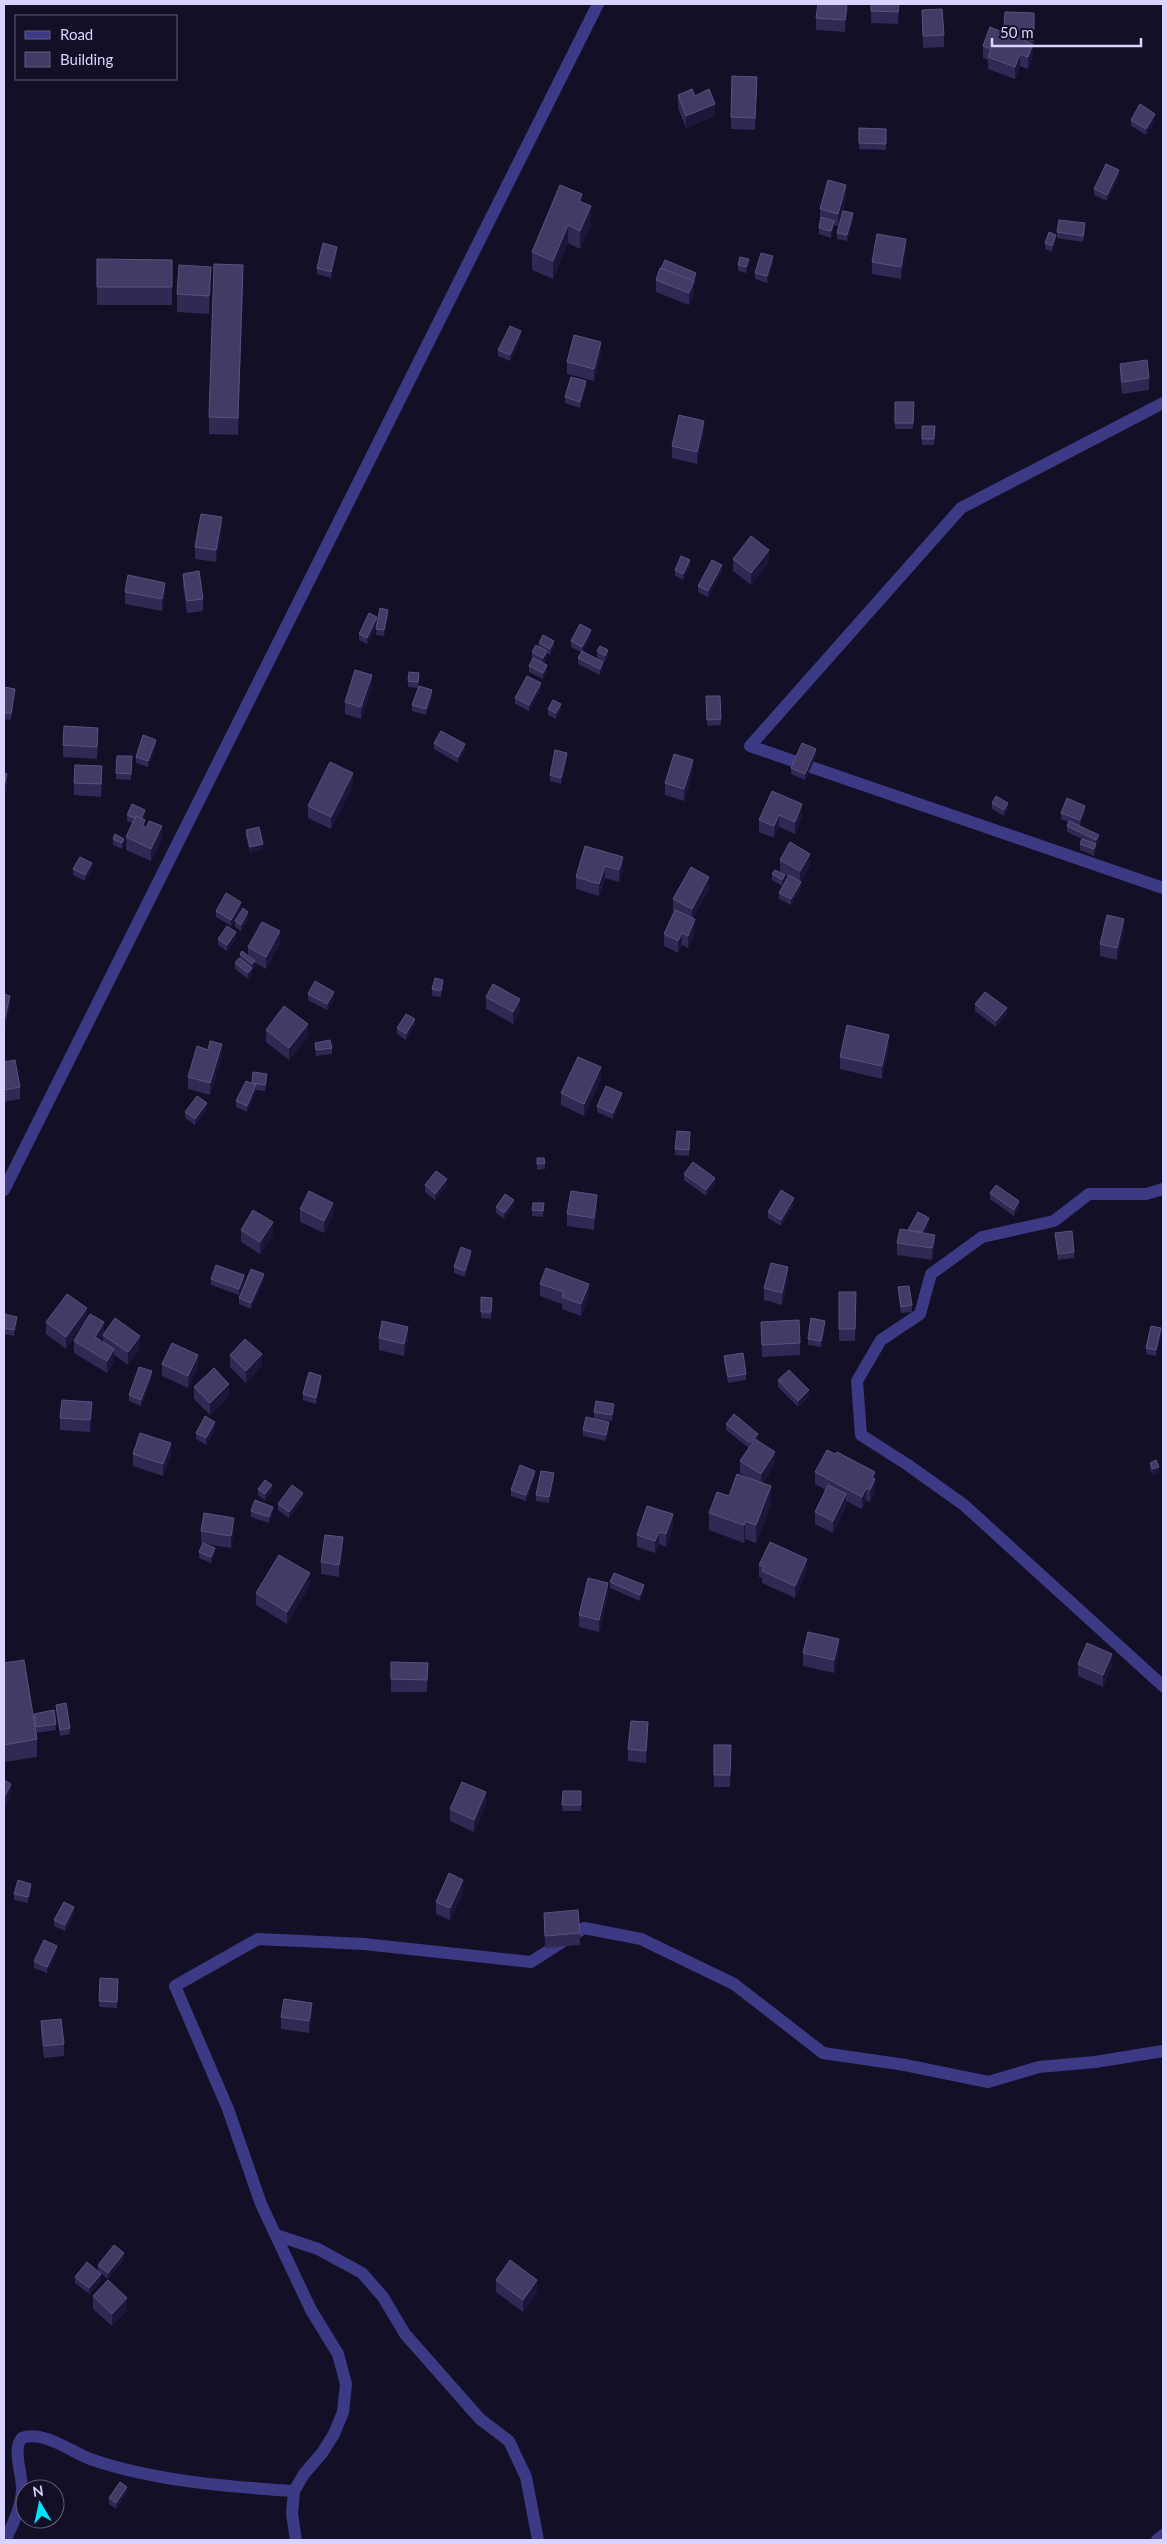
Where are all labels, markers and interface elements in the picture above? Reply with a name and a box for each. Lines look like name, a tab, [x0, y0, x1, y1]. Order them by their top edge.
legend	[15, 15, 178, 80]
scale bar	[992, 15, 1141, 47]
text: 50 m	[1000, 23, 1034, 41]
text: Road	[60, 25, 93, 43]
text: Building	[60, 50, 113, 68]
north arrow	[15, 2479, 65, 2529]
text: N	[31, 2481, 45, 2500]

